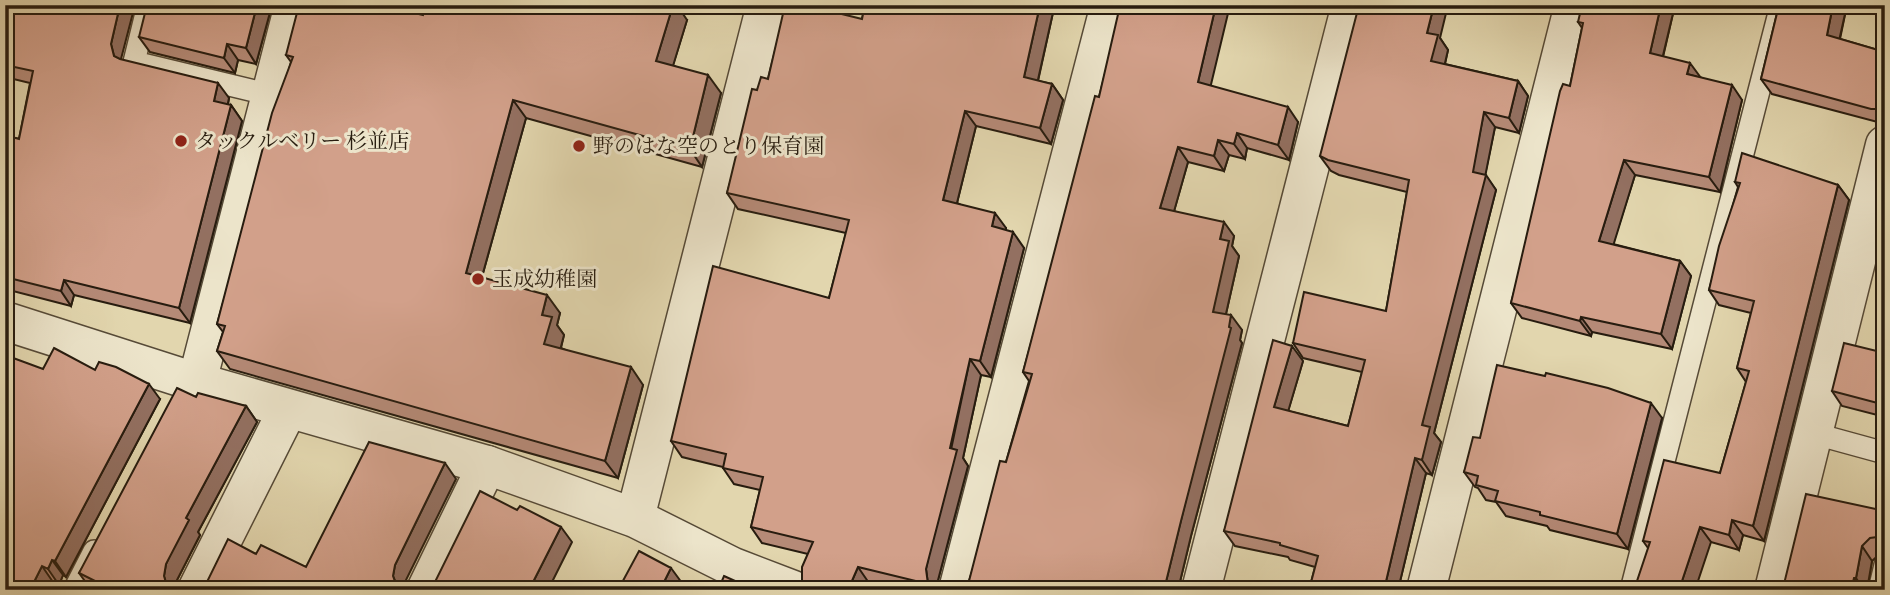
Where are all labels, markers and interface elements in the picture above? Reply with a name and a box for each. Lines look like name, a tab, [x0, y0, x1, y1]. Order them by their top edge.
place label: タックルベリー 杉並店	[195, 125, 409, 156]
place label: 野のはな空のとり保育園	[593, 130, 824, 161]
marker: タックルベリー 杉並店	[173, 133, 189, 149]
marker: 野のはな空のとり保育園	[571, 138, 587, 154]
place label: 玉成幼稚園	[492, 263, 597, 294]
marker: 玉成幼稚園	[470, 271, 486, 287]

